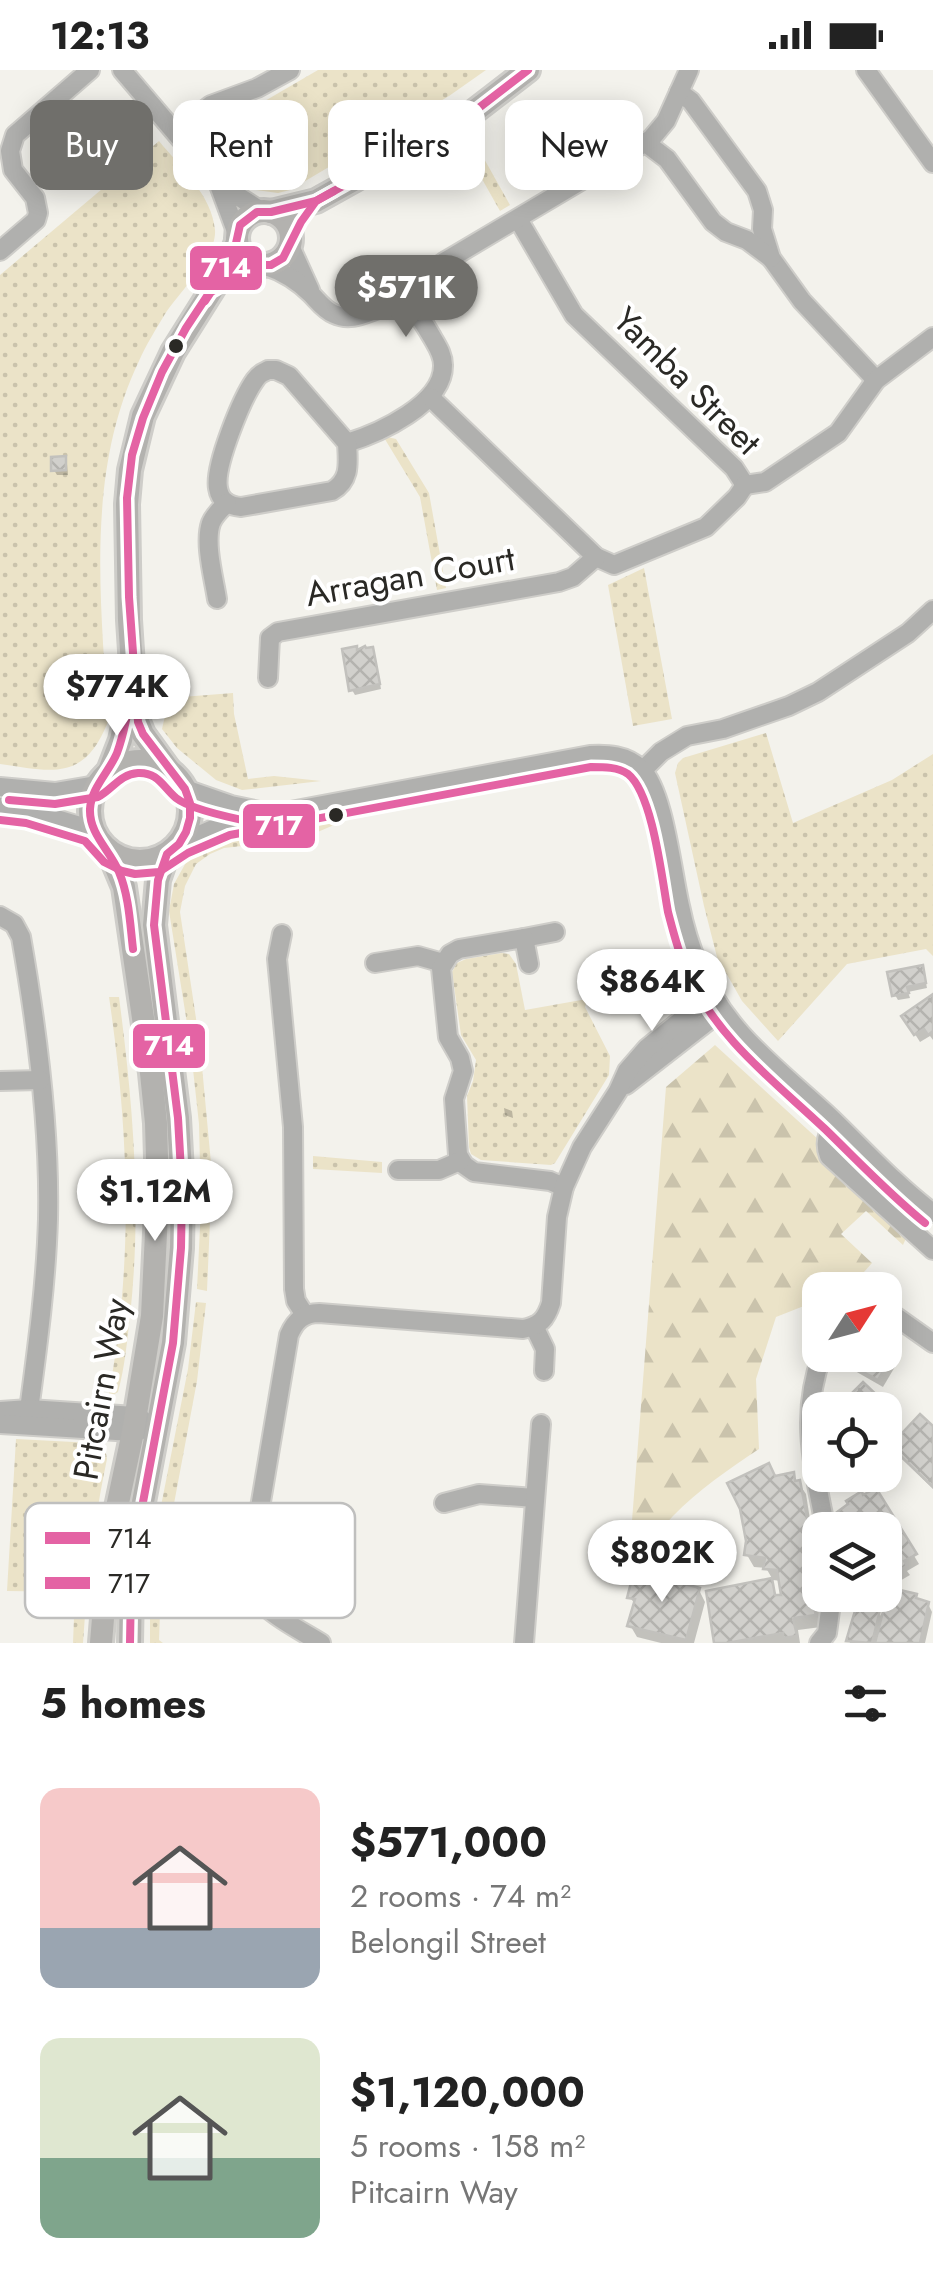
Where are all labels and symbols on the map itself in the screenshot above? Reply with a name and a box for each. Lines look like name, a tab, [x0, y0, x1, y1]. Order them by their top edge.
line badge: 714	[188, 244, 264, 292]
text: 714	[201, 247, 251, 288]
pin: $571K	[336, 255, 476, 340]
street label: Yamba Street	[602, 296, 773, 467]
unlabelled marker	[166, 336, 186, 356]
street label: Arragan Court	[302, 533, 519, 619]
pin: $774K	[47, 654, 187, 739]
line badge: 717	[241, 802, 317, 850]
text: 717	[255, 805, 303, 846]
unlabelled marker	[326, 805, 346, 825]
pin: $864K	[582, 949, 722, 1034]
line badge: 714	[131, 1022, 207, 1070]
text: 714	[144, 1025, 194, 1066]
pin: $1.12M	[74, 1159, 236, 1244]
north arrow	[802, 1272, 902, 1372]
street label: Pitcairn Way	[60, 1294, 142, 1484]
legend	[25, 1503, 355, 1618]
text: 714	[108, 1518, 152, 1559]
pin: $802K	[592, 1520, 732, 1605]
text: 717	[108, 1563, 150, 1604]

